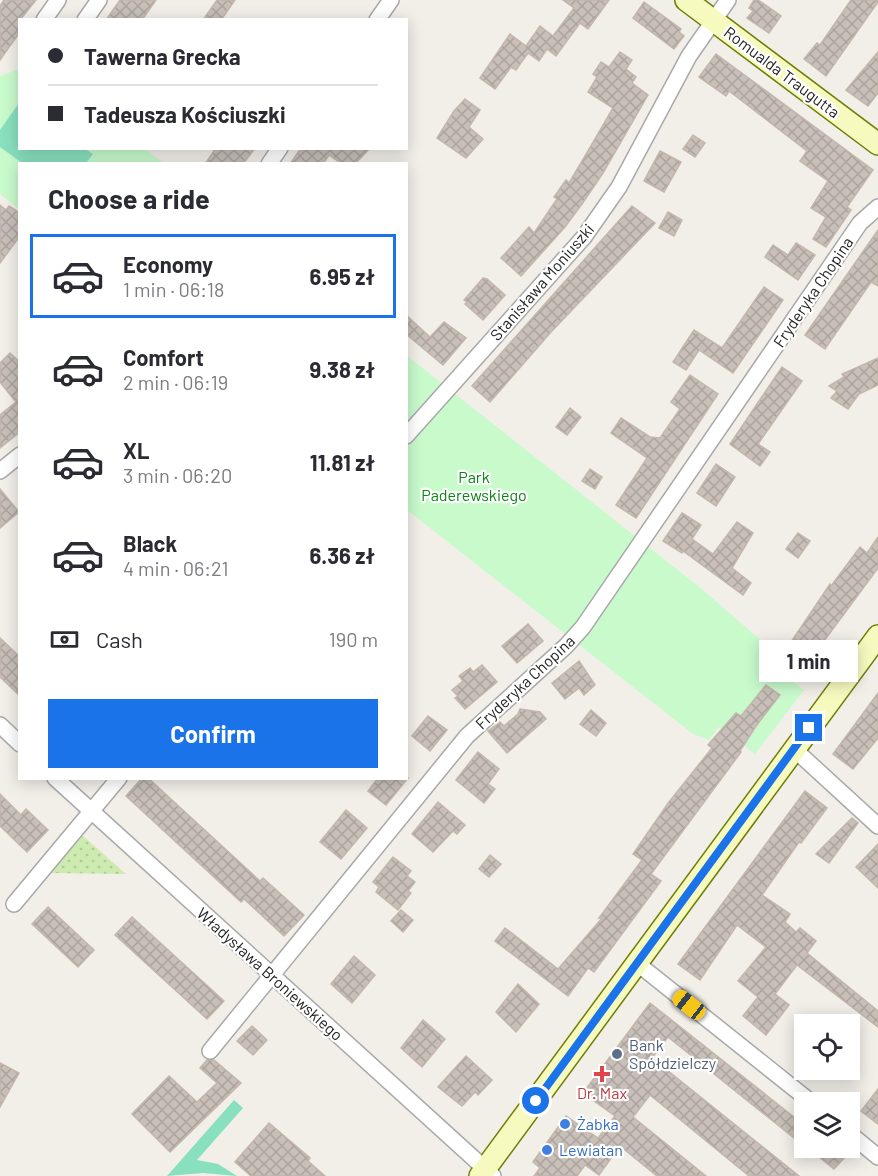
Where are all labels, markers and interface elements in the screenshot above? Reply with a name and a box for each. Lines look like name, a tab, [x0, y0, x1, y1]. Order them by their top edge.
street label: Romualda Traugutta	[721, 22, 844, 121]
text: Tawerna Grecka	[84, 43, 241, 69]
text: Tadeusza Kościuszki	[84, 101, 286, 127]
text: Choose a ride	[48, 182, 210, 214]
street label: Stanisława Moniuszki	[486, 219, 597, 344]
street label: Fryderyka Chopina	[769, 233, 857, 351]
icon: car	[51, 249, 105, 303]
text: Economy	[123, 251, 213, 277]
text: 6.95 zł	[310, 263, 375, 289]
text: 1 min · 06:18	[123, 277, 224, 301]
icon: car	[51, 342, 105, 396]
text: Comfort	[123, 344, 204, 370]
text: 9.38 zł	[310, 356, 375, 382]
text: 2 min · 06:19	[123, 370, 228, 394]
icon: car	[51, 435, 105, 489]
text: XL	[123, 437, 149, 463]
text: 11.81 zł	[310, 449, 375, 475]
text: 3 min · 06:20	[123, 463, 232, 487]
park label: Park Paderewskiego	[421, 467, 527, 504]
icon: car	[51, 528, 105, 582]
text: Black	[123, 530, 177, 556]
text: 6.36 zł	[309, 542, 375, 568]
text: 4 min · 06:21	[123, 556, 228, 580]
icon: cash	[48, 623, 81, 656]
text: Cash	[96, 626, 143, 652]
text: 190 m	[329, 627, 378, 651]
street label: Fryderyka Chopina	[471, 631, 578, 733]
callout: 1 min	[760, 641, 858, 683]
text: 1 min	[787, 649, 830, 673]
button: Confirm	[48, 699, 378, 768]
route end	[795, 714, 822, 741]
street label: Władysława Broniewskiego	[194, 903, 347, 1044]
car	[669, 987, 709, 1023]
map controls	[794, 1014, 860, 1158]
button: locate	[794, 1014, 860, 1080]
place label: Bank Spółdzielczy	[629, 1035, 717, 1072]
marker: Bank Spółdzielczy	[610, 1047, 624, 1061]
marker: Dr. Max	[595, 1067, 609, 1081]
place label: Dr. Max	[577, 1083, 627, 1102]
route start	[522, 1087, 549, 1114]
button: layers	[794, 1092, 860, 1158]
place label: Żabka	[577, 1114, 619, 1133]
marker: Żabka	[558, 1117, 572, 1131]
place label: Lewiatan	[559, 1140, 623, 1159]
marker: Lewiatan	[540, 1143, 554, 1157]

